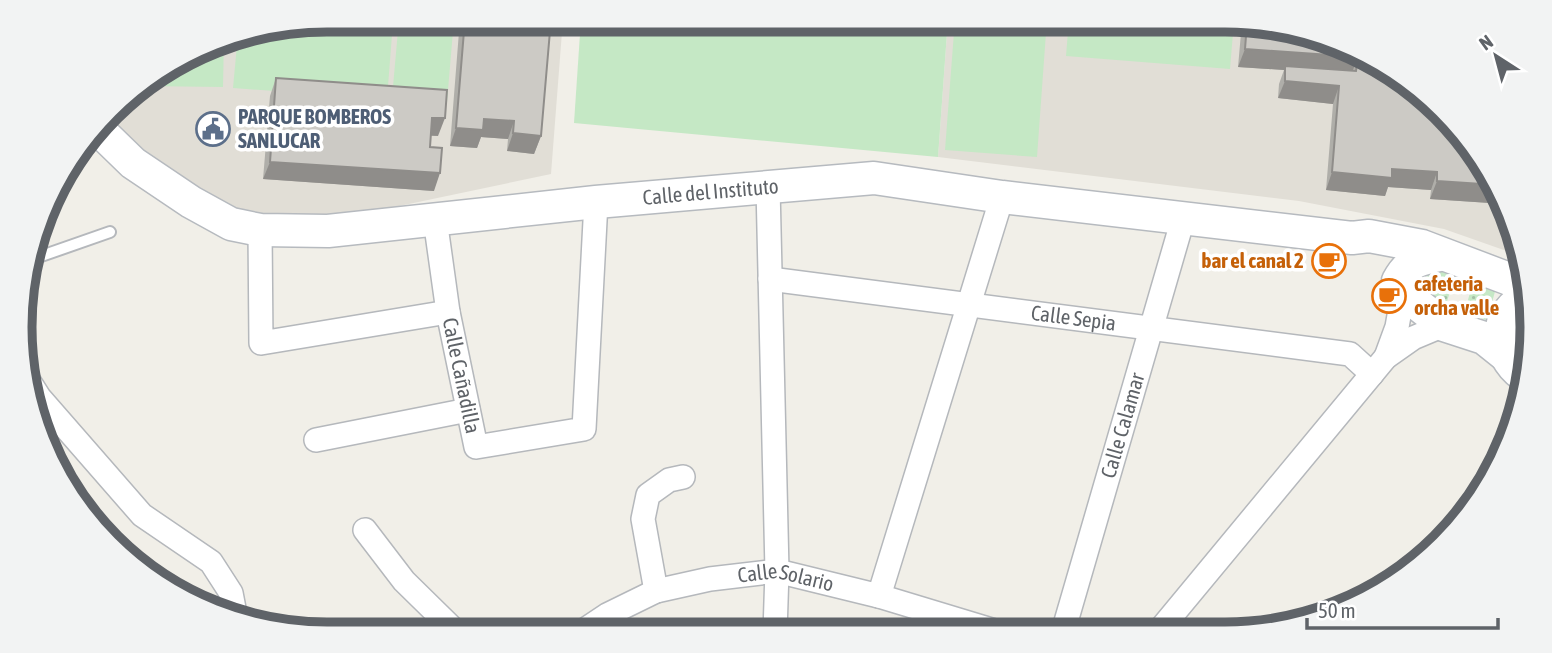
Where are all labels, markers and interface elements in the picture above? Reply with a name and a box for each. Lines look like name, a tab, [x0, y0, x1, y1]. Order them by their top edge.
north arrow	[1461, 21, 1531, 91]
text: N	[1475, 30, 1497, 54]
place label: PARQUE BOMBEROS SANLUCAR	[238, 104, 391, 152]
public building icon: PARQUE BOMBEROS SANLUCAR	[194, 110, 232, 148]
street label: Calle del Instituto	[642, 173, 780, 209]
cafe icon: bar el canal 2	[1310, 242, 1348, 280]
place label: bar el canal 2	[1201, 248, 1304, 272]
place label: cafeteria orcha valle	[1414, 271, 1499, 319]
cafe icon: cafeteria orcha valle	[1370, 277, 1408, 315]
street label: Calle Sepia	[1030, 300, 1118, 335]
street label: Calle Cañadilla	[439, 316, 486, 435]
street label: Calle Calamar	[1095, 369, 1149, 481]
street label: Calle Solario	[736, 558, 836, 595]
scale bar	[1307, 586, 1498, 630]
text: 50 m	[1318, 598, 1356, 622]

